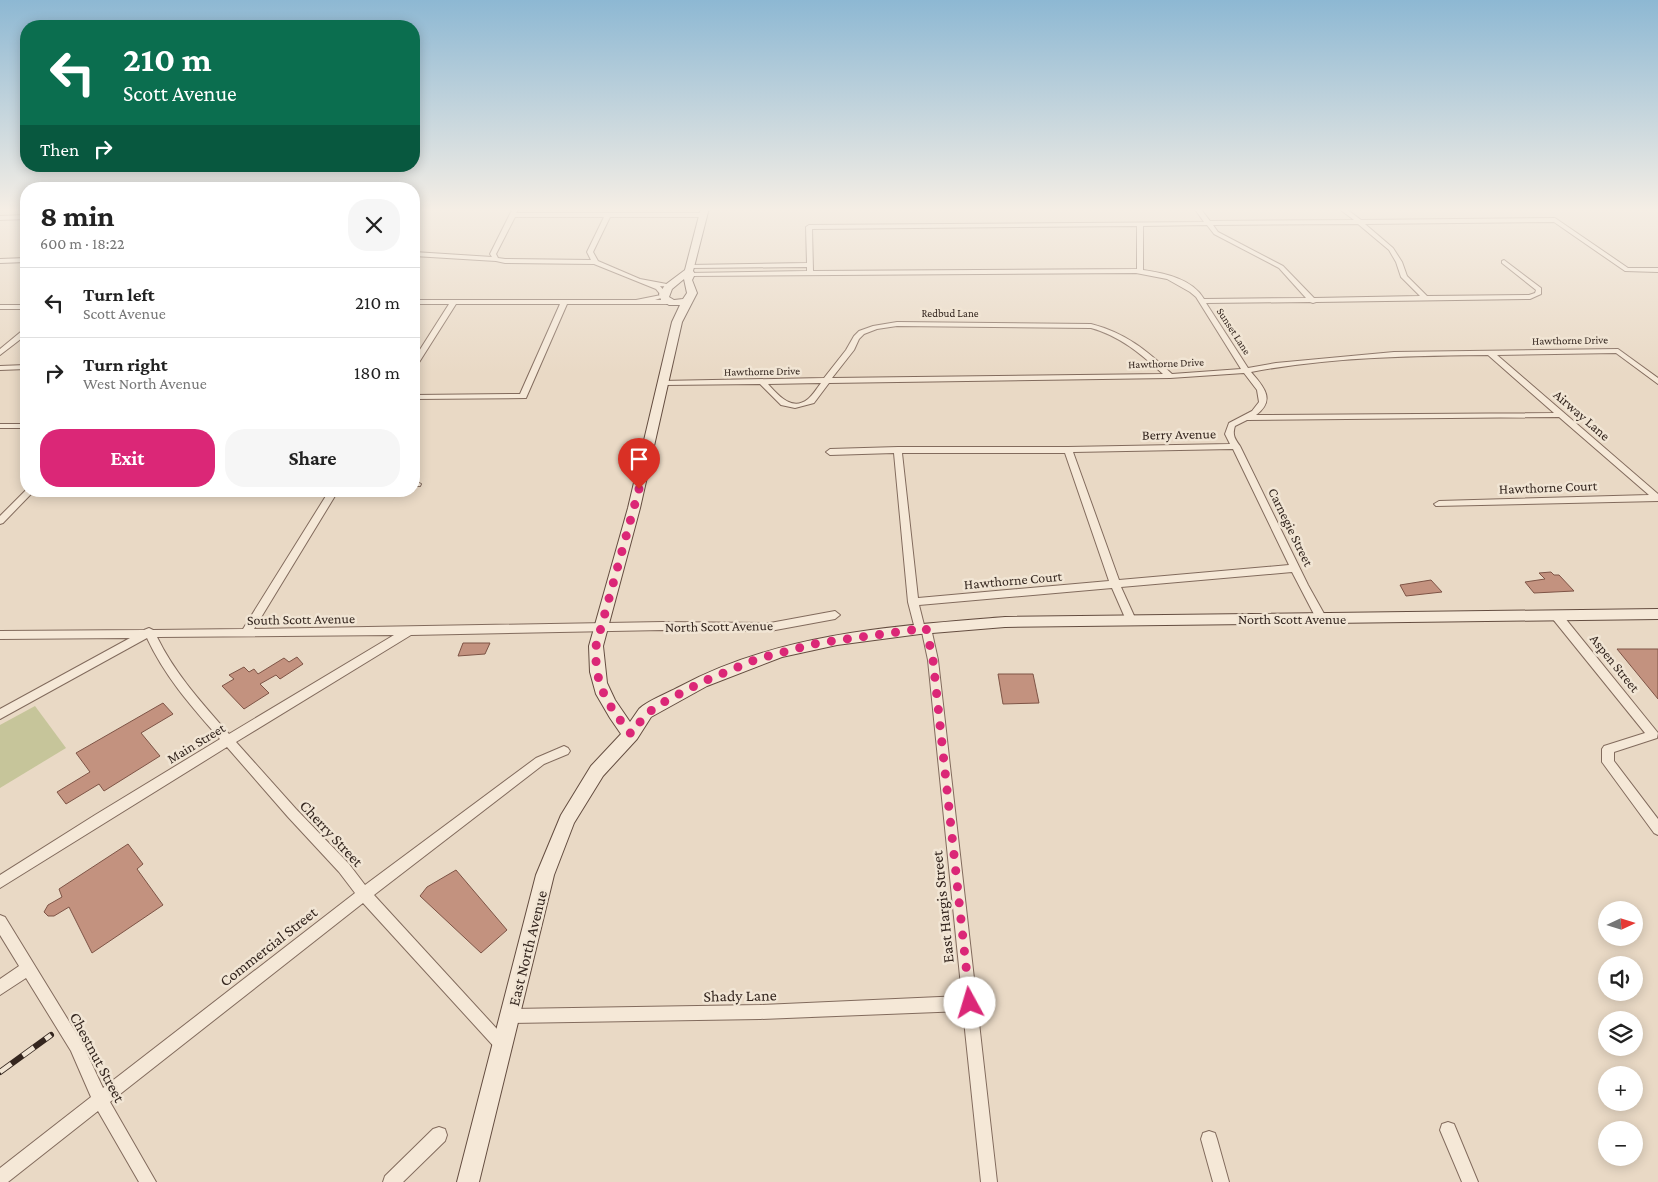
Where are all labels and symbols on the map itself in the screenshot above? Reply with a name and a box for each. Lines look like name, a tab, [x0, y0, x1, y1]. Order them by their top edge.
street label: Sunset Lane	[1215, 305, 1254, 357]
street label: Redbud Lane	[921, 307, 979, 319]
street label: Hawthorne Drive	[1532, 333, 1608, 347]
street label: Hawthorne Drive	[1128, 356, 1204, 370]
street label: Hawthorne Drive	[724, 364, 800, 378]
street label: Airway Lane	[1551, 386, 1613, 444]
street label: Berry Avenue	[1142, 425, 1216, 443]
pin	[618, 438, 660, 489]
street label: Hawthorne Court	[1499, 477, 1598, 497]
street label: Carnegie Street	[1265, 485, 1317, 569]
street label: Hawthorne Court	[963, 568, 1063, 592]
street label: South Scott Avenue	[247, 610, 355, 628]
street label: North Scott Avenue	[1238, 611, 1346, 627]
street label: North Scott Avenue	[665, 617, 773, 635]
street label: Aspen Street	[1587, 631, 1643, 695]
street label: Main Street	[164, 719, 228, 767]
street label: Cherry Street	[296, 797, 367, 871]
street label: East Hargis Street	[928, 849, 958, 964]
street label: East North Avenue	[505, 888, 550, 1008]
north arrow	[1598, 901, 1642, 946]
street label: Commercial Street	[216, 903, 321, 990]
position arrow	[943, 976, 995, 1028]
street label: Shady Lane	[703, 986, 777, 1006]
street label: Chestnut Street	[67, 1009, 129, 1106]

